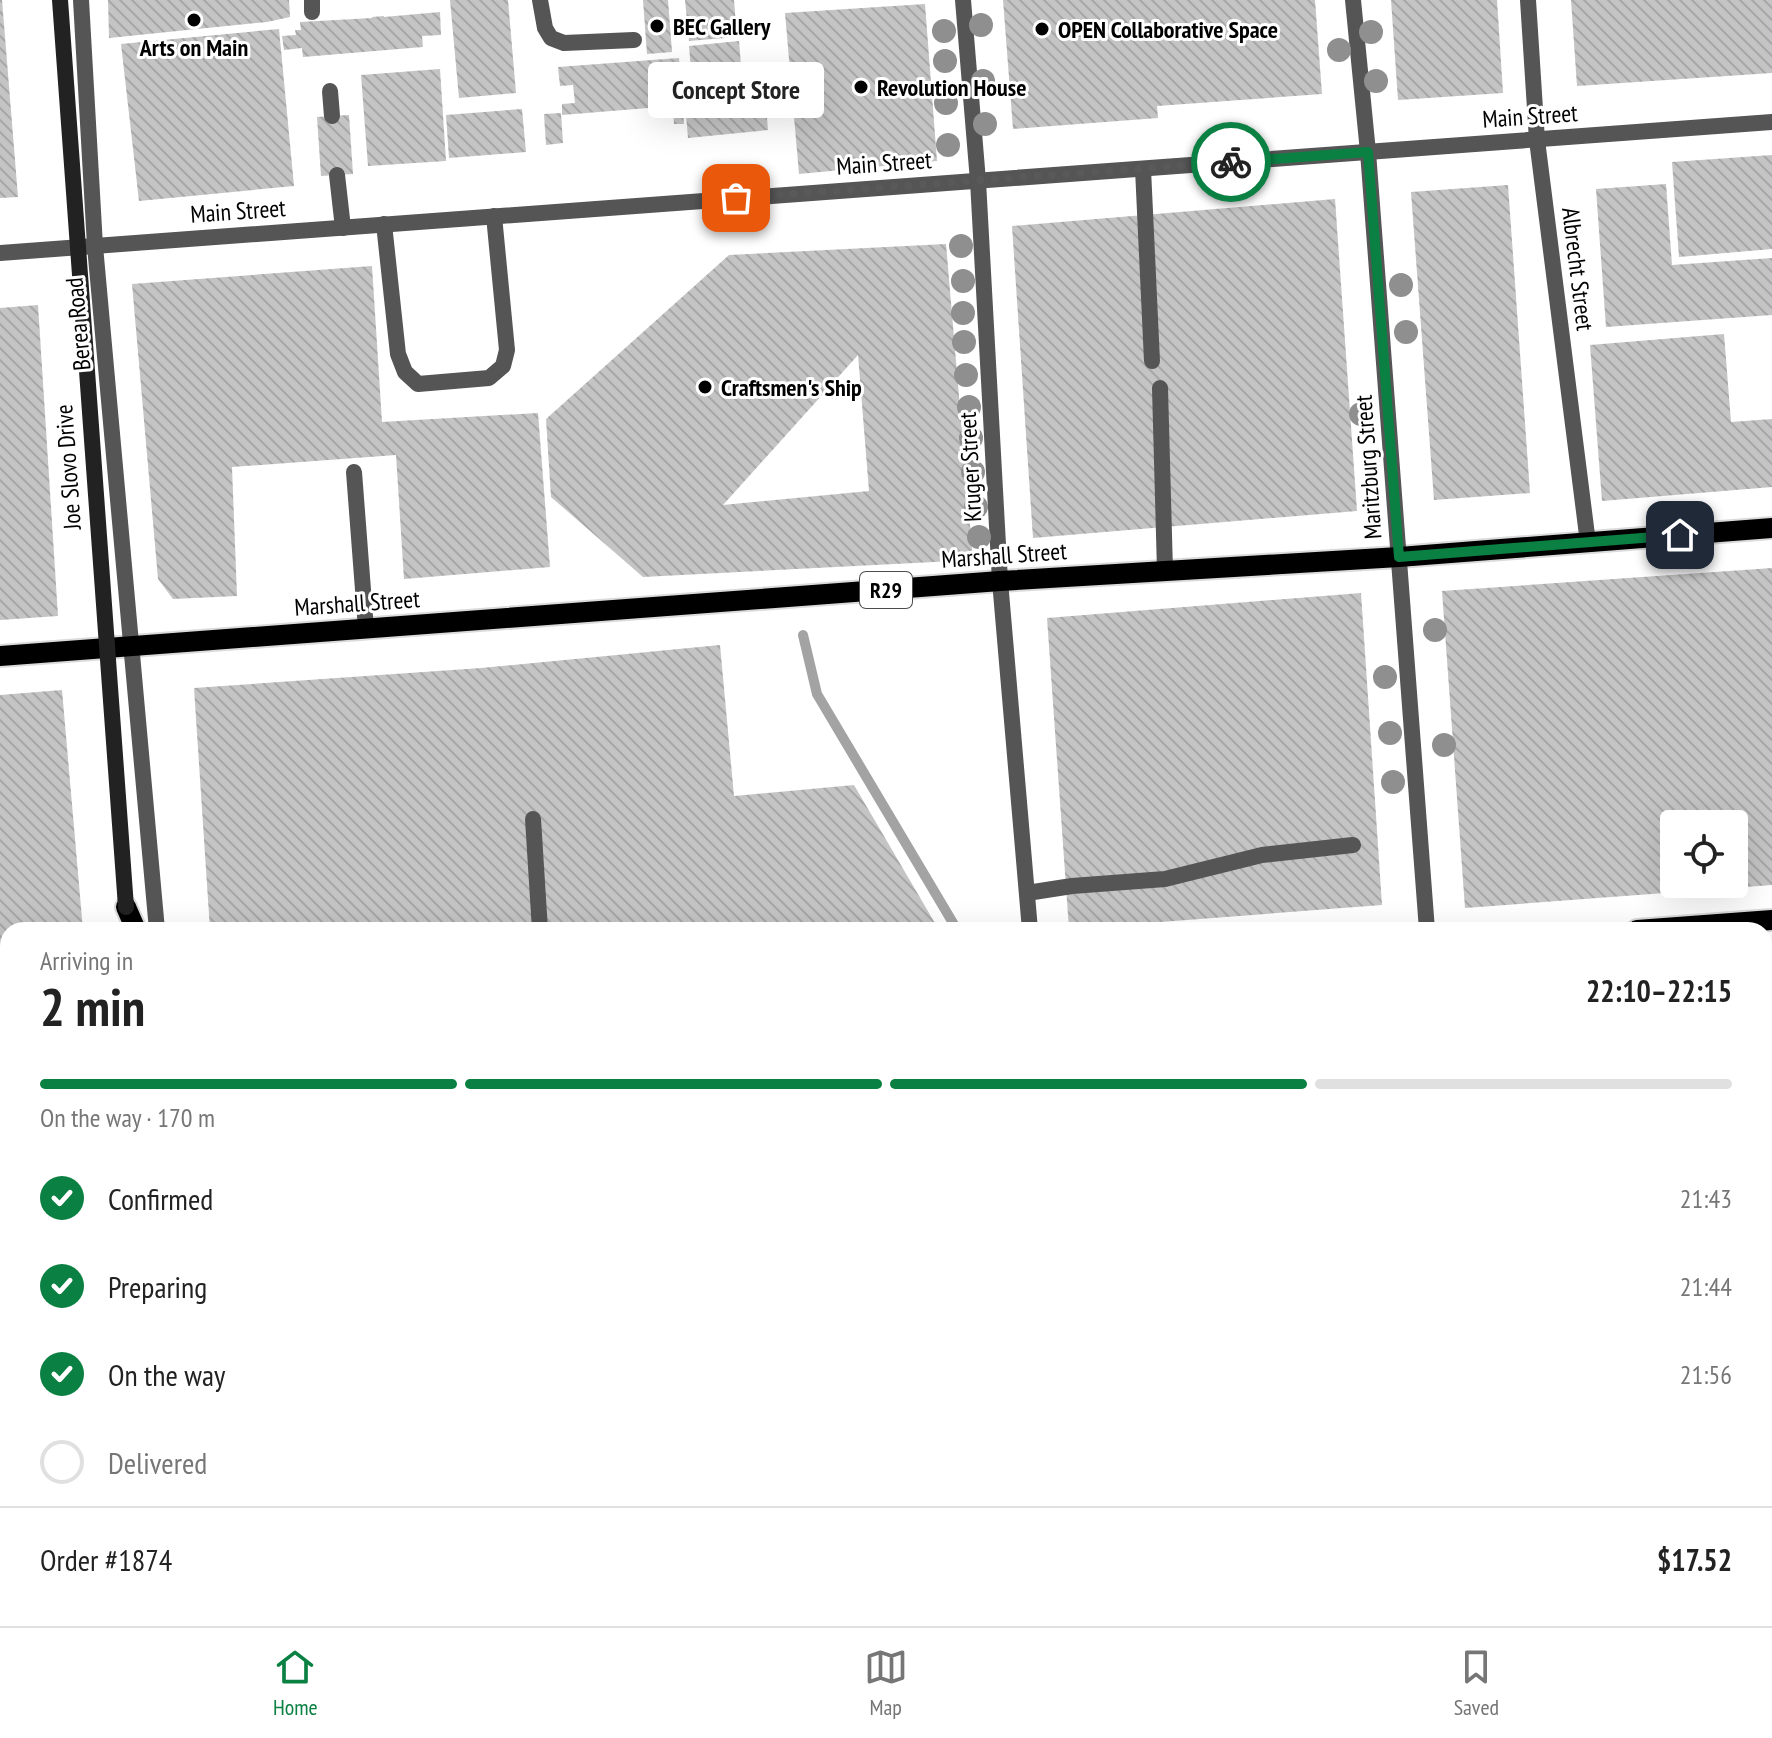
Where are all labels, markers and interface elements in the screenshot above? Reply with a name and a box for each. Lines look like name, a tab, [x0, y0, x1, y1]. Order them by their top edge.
marker: Arts on Main	[185, 11, 203, 29]
place label: BEC Gallery	[673, 11, 771, 42]
place label: OPEN Collaborative Space	[1058, 14, 1278, 45]
marker: BEC Gallery	[648, 17, 666, 35]
marker: OPEN Collaborative Space	[1033, 20, 1051, 38]
place label: Arts on Main	[139, 32, 248, 63]
callout: Concept Store	[648, 62, 824, 118]
place label: Revolution House	[877, 72, 1026, 103]
text: Concept Store	[672, 73, 800, 106]
marker: Revolution House	[852, 78, 870, 96]
street label: Main Street	[1481, 97, 1579, 135]
courier	[1191, 122, 1271, 202]
icon: bike	[1209, 140, 1253, 184]
street label: Main Street	[835, 144, 933, 182]
pin	[702, 164, 770, 232]
icon: bag	[714, 176, 758, 220]
street label: Main Street	[189, 192, 287, 230]
street label: Albrecht Street	[1555, 206, 1601, 333]
street label: Berea Road	[58, 276, 98, 372]
place label: Craftsmen's Ship	[721, 372, 862, 403]
marker: Craftsmen's Ship	[696, 378, 714, 396]
street label: Maritzburg Street	[1347, 393, 1389, 540]
street label: Joe Slovo Drive	[48, 403, 88, 532]
street label: Kruger Street	[952, 411, 988, 523]
pin	[1646, 501, 1714, 569]
icon: home	[1658, 513, 1702, 557]
street label: Marshall Street	[940, 535, 1068, 575]
road number: R29	[860, 572, 912, 608]
street label: Marshall Street	[293, 583, 421, 623]
map controls	[1660, 810, 1748, 898]
button: locate	[1660, 810, 1748, 898]
text: Arriving in	[40, 944, 133, 977]
text: 22:10–22:15	[1586, 971, 1732, 1010]
text: 2 min	[40, 973, 145, 1040]
text: On the way · 170 m	[40, 1101, 215, 1134]
icon: check	[40, 1176, 84, 1220]
text: Confirmed	[108, 1179, 213, 1218]
text: 21:43	[1680, 1182, 1732, 1215]
icon: check	[40, 1264, 84, 1308]
text: Preparing	[108, 1267, 207, 1306]
text: 21:44	[1680, 1270, 1732, 1303]
icon: check	[40, 1352, 84, 1396]
text: On the way	[108, 1355, 225, 1394]
text: 21:56	[1680, 1358, 1732, 1391]
text: Delivered	[108, 1443, 207, 1482]
text: Order #1874	[40, 1540, 172, 1579]
text: $17.52	[1657, 1540, 1732, 1579]
tab: Home	[273, 1645, 318, 1721]
tab: Map	[864, 1645, 908, 1721]
tab: Saved	[1454, 1645, 1499, 1721]

